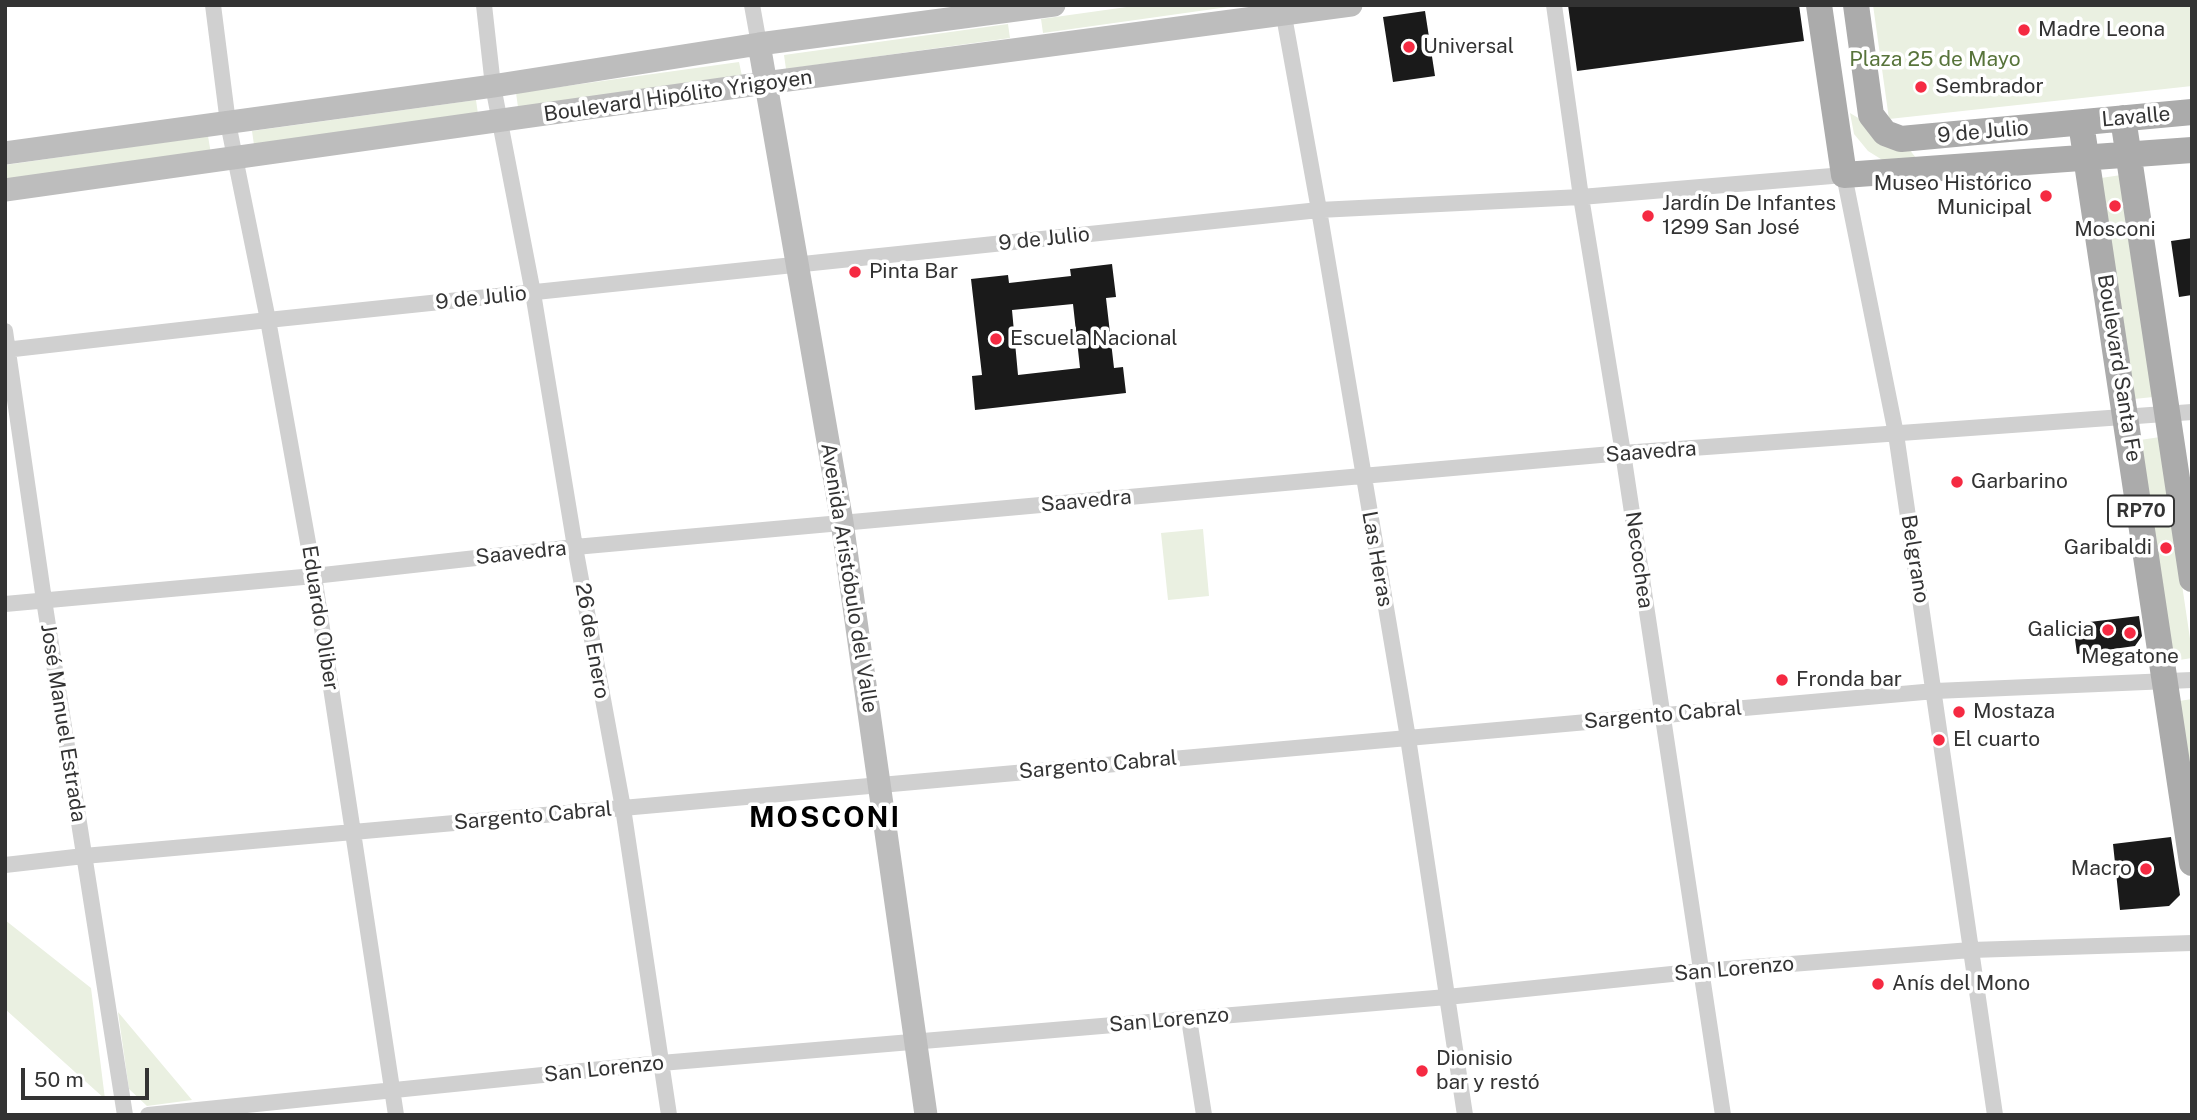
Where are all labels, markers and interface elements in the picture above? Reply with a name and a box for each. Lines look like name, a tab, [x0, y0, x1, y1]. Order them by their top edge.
place label: Madre Leona	[2038, 17, 2165, 43]
marker: Madre Leona	[2016, 22, 2032, 38]
place label: Universal	[1423, 34, 1514, 60]
marker: Universal	[1401, 39, 1417, 55]
park label: Plaza 25 de Mayo	[1849, 47, 2021, 73]
street label: Boulevard Hipólito Yrigoyen	[542, 65, 814, 127]
place label: Sembrador	[1935, 74, 2044, 100]
marker: Sembrador	[1913, 79, 1929, 95]
street label: Lavalle	[2101, 101, 2171, 133]
street label: 9 de Julio	[1936, 115, 2030, 149]
place label: Museo Histórico Municipal	[1874, 171, 2032, 221]
marker: Museo Histórico Municipal	[2038, 188, 2054, 204]
place label: Jardín De Infantes 1299 San José	[1662, 191, 1836, 241]
marker: Mosconi	[2107, 198, 2123, 214]
marker: Jardín De Infantes 1299 San José	[1640, 208, 1656, 224]
place label: Mosconi	[2074, 217, 2156, 243]
street label: 9 de Julio	[997, 222, 1091, 256]
place label: Pinta Bar	[869, 259, 958, 285]
marker: Pinta Bar	[847, 264, 863, 280]
street label: Boulevard Santa Fe	[2092, 272, 2146, 464]
street label: 9 de Julio	[434, 281, 528, 315]
place label: Escuela Nacional	[1010, 326, 1178, 352]
marker: Escuela Nacional	[988, 331, 1004, 347]
street label: Saavedra	[1605, 436, 1697, 468]
street label: Avenida Aristóbulo del Valle	[815, 441, 883, 715]
place label: Garbarino	[1971, 469, 2068, 495]
marker: Garbarino	[1949, 474, 1965, 490]
street label: Saavedra	[1039, 484, 1133, 518]
road number: RP70	[2108, 496, 2174, 526]
street label: Las Heras	[1356, 509, 1398, 609]
street label: Necochea	[1620, 510, 1658, 610]
street label: Belgrano	[1896, 513, 1934, 605]
place label: Garibaldi	[2064, 535, 2152, 561]
street label: Saavedra	[474, 536, 568, 570]
marker: Garibaldi	[2158, 540, 2174, 556]
street label: Eduardo Oliber	[296, 544, 344, 692]
street label: 26 de Enero	[569, 581, 615, 701]
place label: Galicia	[2027, 617, 2094, 643]
street label: José Manuel Estrada	[35, 622, 91, 824]
marker: Galicia	[2100, 622, 2116, 638]
marker: Megatone	[2122, 625, 2138, 641]
place label: Megatone	[2081, 644, 2179, 670]
place label: Fronda bar	[1796, 667, 1902, 693]
marker: Fronda bar	[1774, 672, 1790, 688]
street label: Sargento Cabral	[1583, 696, 1743, 734]
place label: Mostaza	[1973, 699, 2055, 725]
marker: Mostaza	[1951, 704, 1967, 720]
place label: El cuarto	[1953, 727, 2040, 753]
marker: El cuarto	[1931, 732, 1947, 748]
street label: Sargento Cabral	[1018, 746, 1178, 784]
street label: Sargento Cabral	[453, 797, 613, 835]
district label: MOSCONI	[750, 801, 900, 835]
place label: Macro	[2071, 856, 2132, 882]
marker: Macro	[2138, 861, 2154, 877]
street label: San Lorenzo	[1673, 951, 1795, 987]
place label: Anís del Mono	[1892, 971, 2030, 997]
marker: Anís del Mono	[1870, 976, 1886, 992]
street label: San Lorenzo	[1108, 1002, 1230, 1038]
place label: Dionisio bar y restó	[1436, 1046, 1540, 1096]
street label: San Lorenzo	[543, 1050, 665, 1088]
scale bar	[24, 1054, 152, 1098]
marker: Dionisio bar y restó	[1414, 1063, 1430, 1079]
text: 50 m	[34, 1067, 84, 1092]

